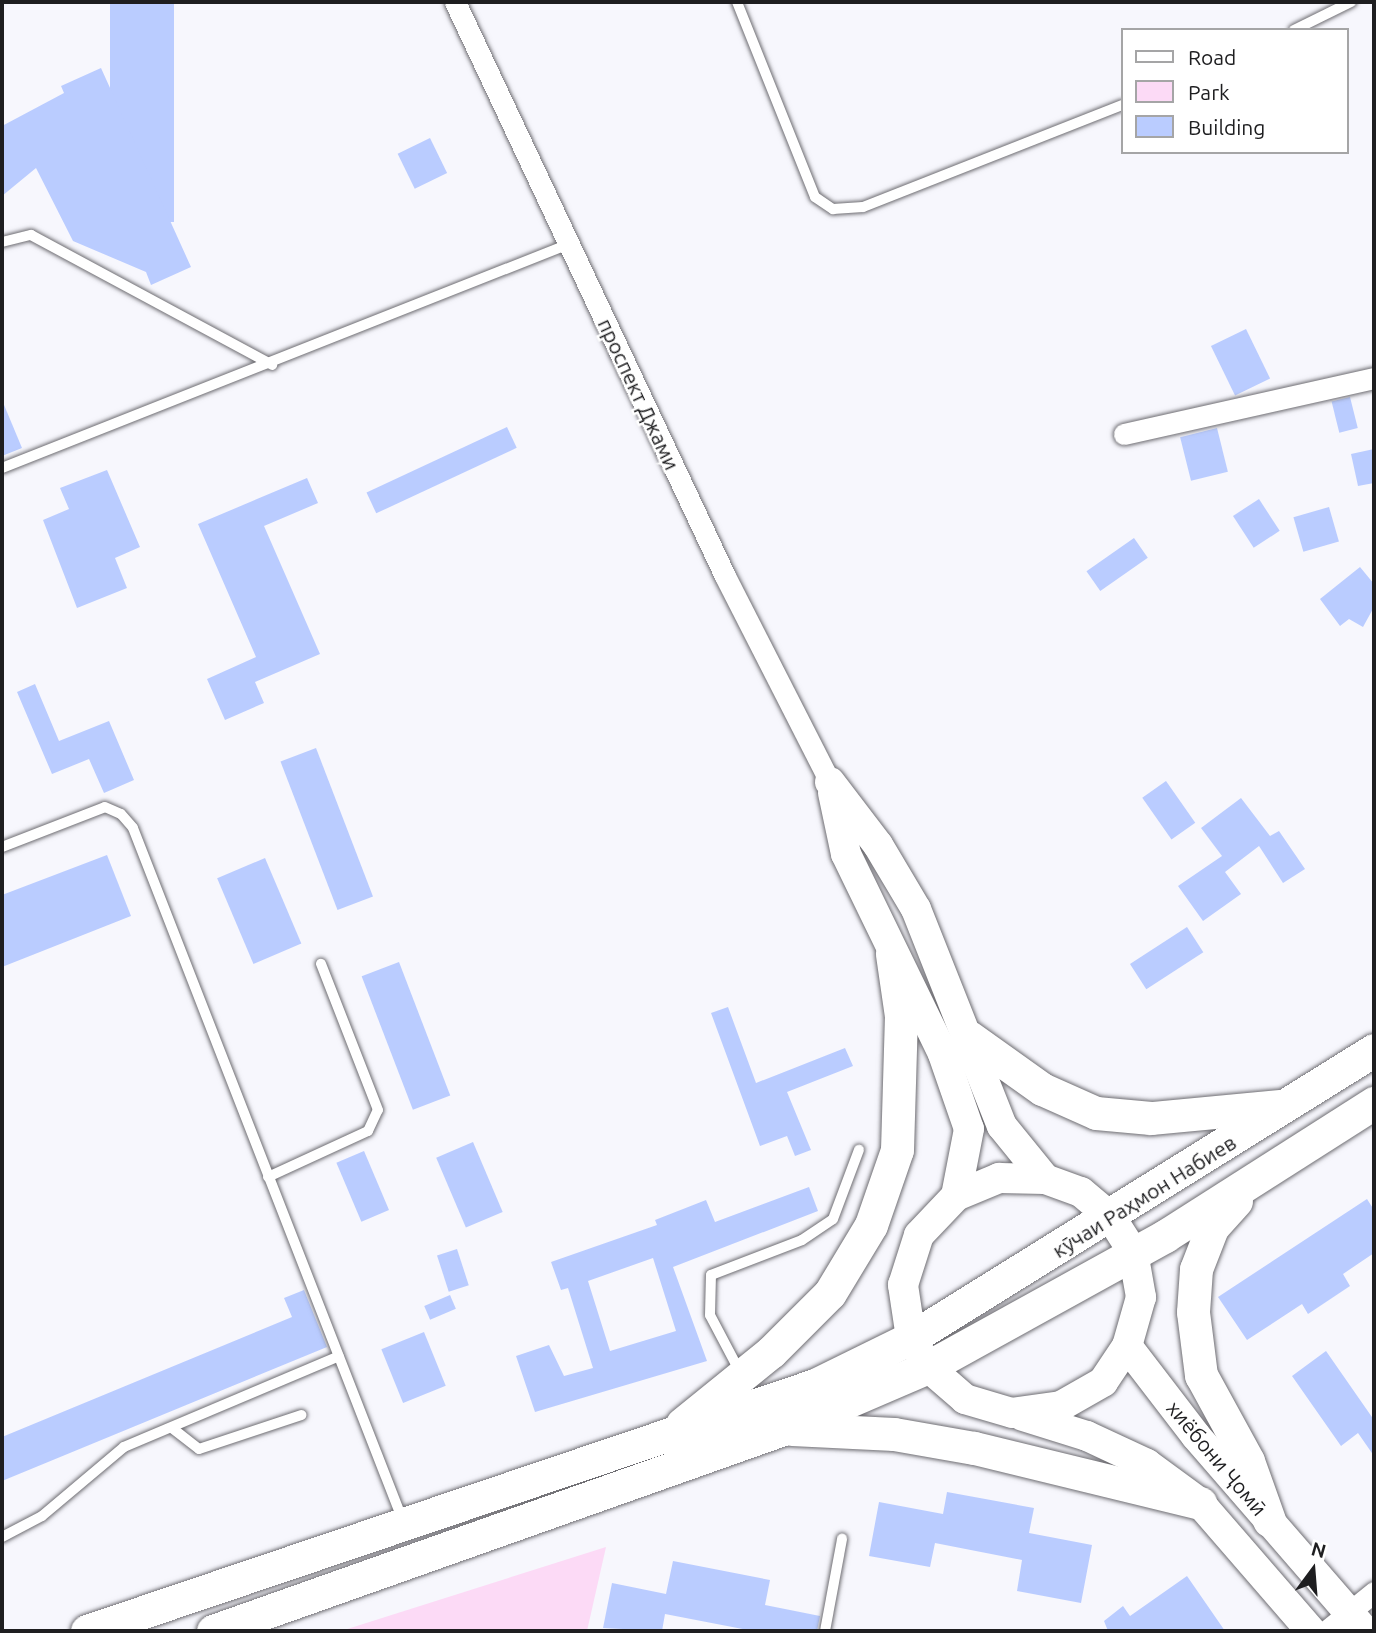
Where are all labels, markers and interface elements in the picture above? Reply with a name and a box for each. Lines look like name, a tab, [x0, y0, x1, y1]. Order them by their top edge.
legend	[1120, 28, 1348, 154]
text: Road	[1188, 45, 1236, 69]
text: Park	[1188, 80, 1230, 104]
text: Building	[1188, 115, 1265, 139]
street label: проспект Джами	[593, 314, 685, 474]
street label: кӯчаи Раҳмон Набиев	[1047, 1129, 1241, 1263]
street label: хиёбони Ҷомӣ	[1162, 1396, 1272, 1520]
north arrow	[1278, 1535, 1348, 1605]
text: N	[1309, 1537, 1329, 1562]

